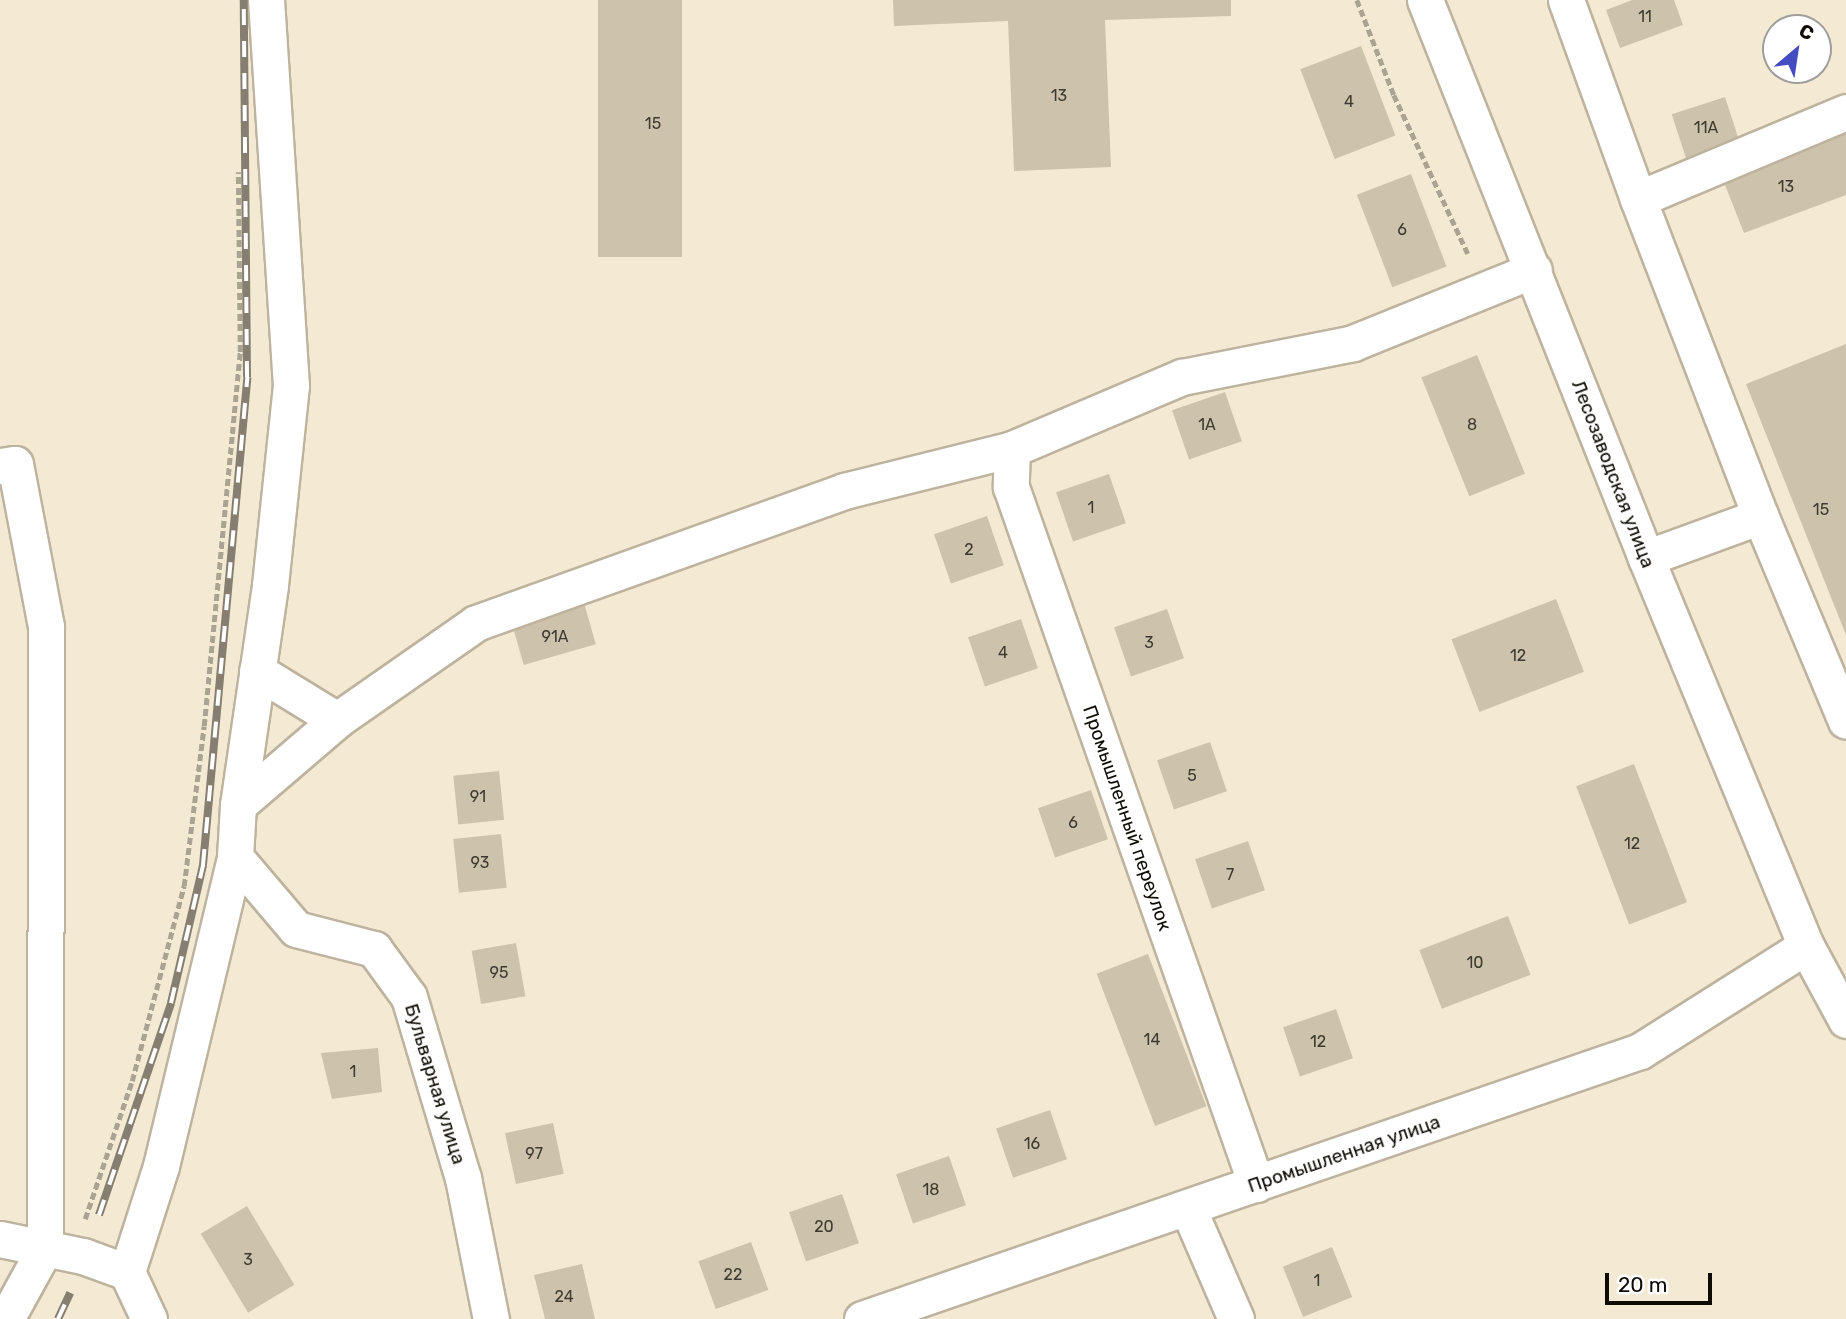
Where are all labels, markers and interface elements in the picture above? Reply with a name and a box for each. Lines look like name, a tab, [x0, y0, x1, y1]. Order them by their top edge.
house number: 11	[1638, 7, 1652, 27]
north arrow	[1762, 14, 1832, 84]
text: С	[1795, 19, 1818, 45]
house number: 13	[1051, 86, 1067, 106]
house number: 4	[1344, 92, 1354, 112]
house number: 15	[645, 114, 661, 134]
house number: 11А	[1694, 118, 1718, 138]
house number: 13	[1778, 177, 1794, 197]
house number: 6	[1397, 220, 1407, 240]
street label: Лесозаводская улица	[1567, 377, 1659, 571]
house number: 1А	[1198, 415, 1216, 435]
house number: 8	[1467, 415, 1477, 435]
house number: 1	[1088, 498, 1094, 518]
house number: 15	[1813, 500, 1829, 520]
house number: 2	[964, 540, 974, 560]
house number: 91А	[541, 627, 569, 647]
house number: 3	[1144, 633, 1154, 653]
house number: 4	[998, 643, 1008, 663]
house number: 12	[1510, 646, 1526, 666]
street label: Промышленный переулок	[1078, 702, 1176, 934]
house number: 5	[1187, 766, 1197, 786]
house number: 91	[470, 787, 486, 807]
house number: 6	[1068, 813, 1078, 833]
house number: 12	[1624, 834, 1640, 854]
house number: 93	[471, 853, 489, 873]
house number: 7	[1226, 865, 1234, 885]
house number: 10	[1466, 953, 1484, 973]
house number: 95	[490, 963, 508, 983]
street label: Бульварная улица	[400, 1001, 470, 1167]
house number: 14	[1144, 1030, 1160, 1050]
house number: 12	[1310, 1032, 1326, 1052]
house number: 1	[350, 1062, 356, 1082]
street label: Промышленная улица	[1245, 1110, 1443, 1198]
house number: 16	[1024, 1134, 1040, 1154]
house number: 97	[525, 1144, 543, 1164]
house number: 18	[922, 1180, 940, 1200]
house number: 20	[814, 1217, 834, 1237]
house number: 3	[243, 1250, 253, 1270]
scale bar	[1608, 1260, 1715, 1304]
house number: 22	[724, 1265, 742, 1285]
house number: 1	[1314, 1271, 1320, 1291]
text: 20 m	[1618, 1272, 1667, 1297]
house number: 24	[554, 1287, 574, 1307]

